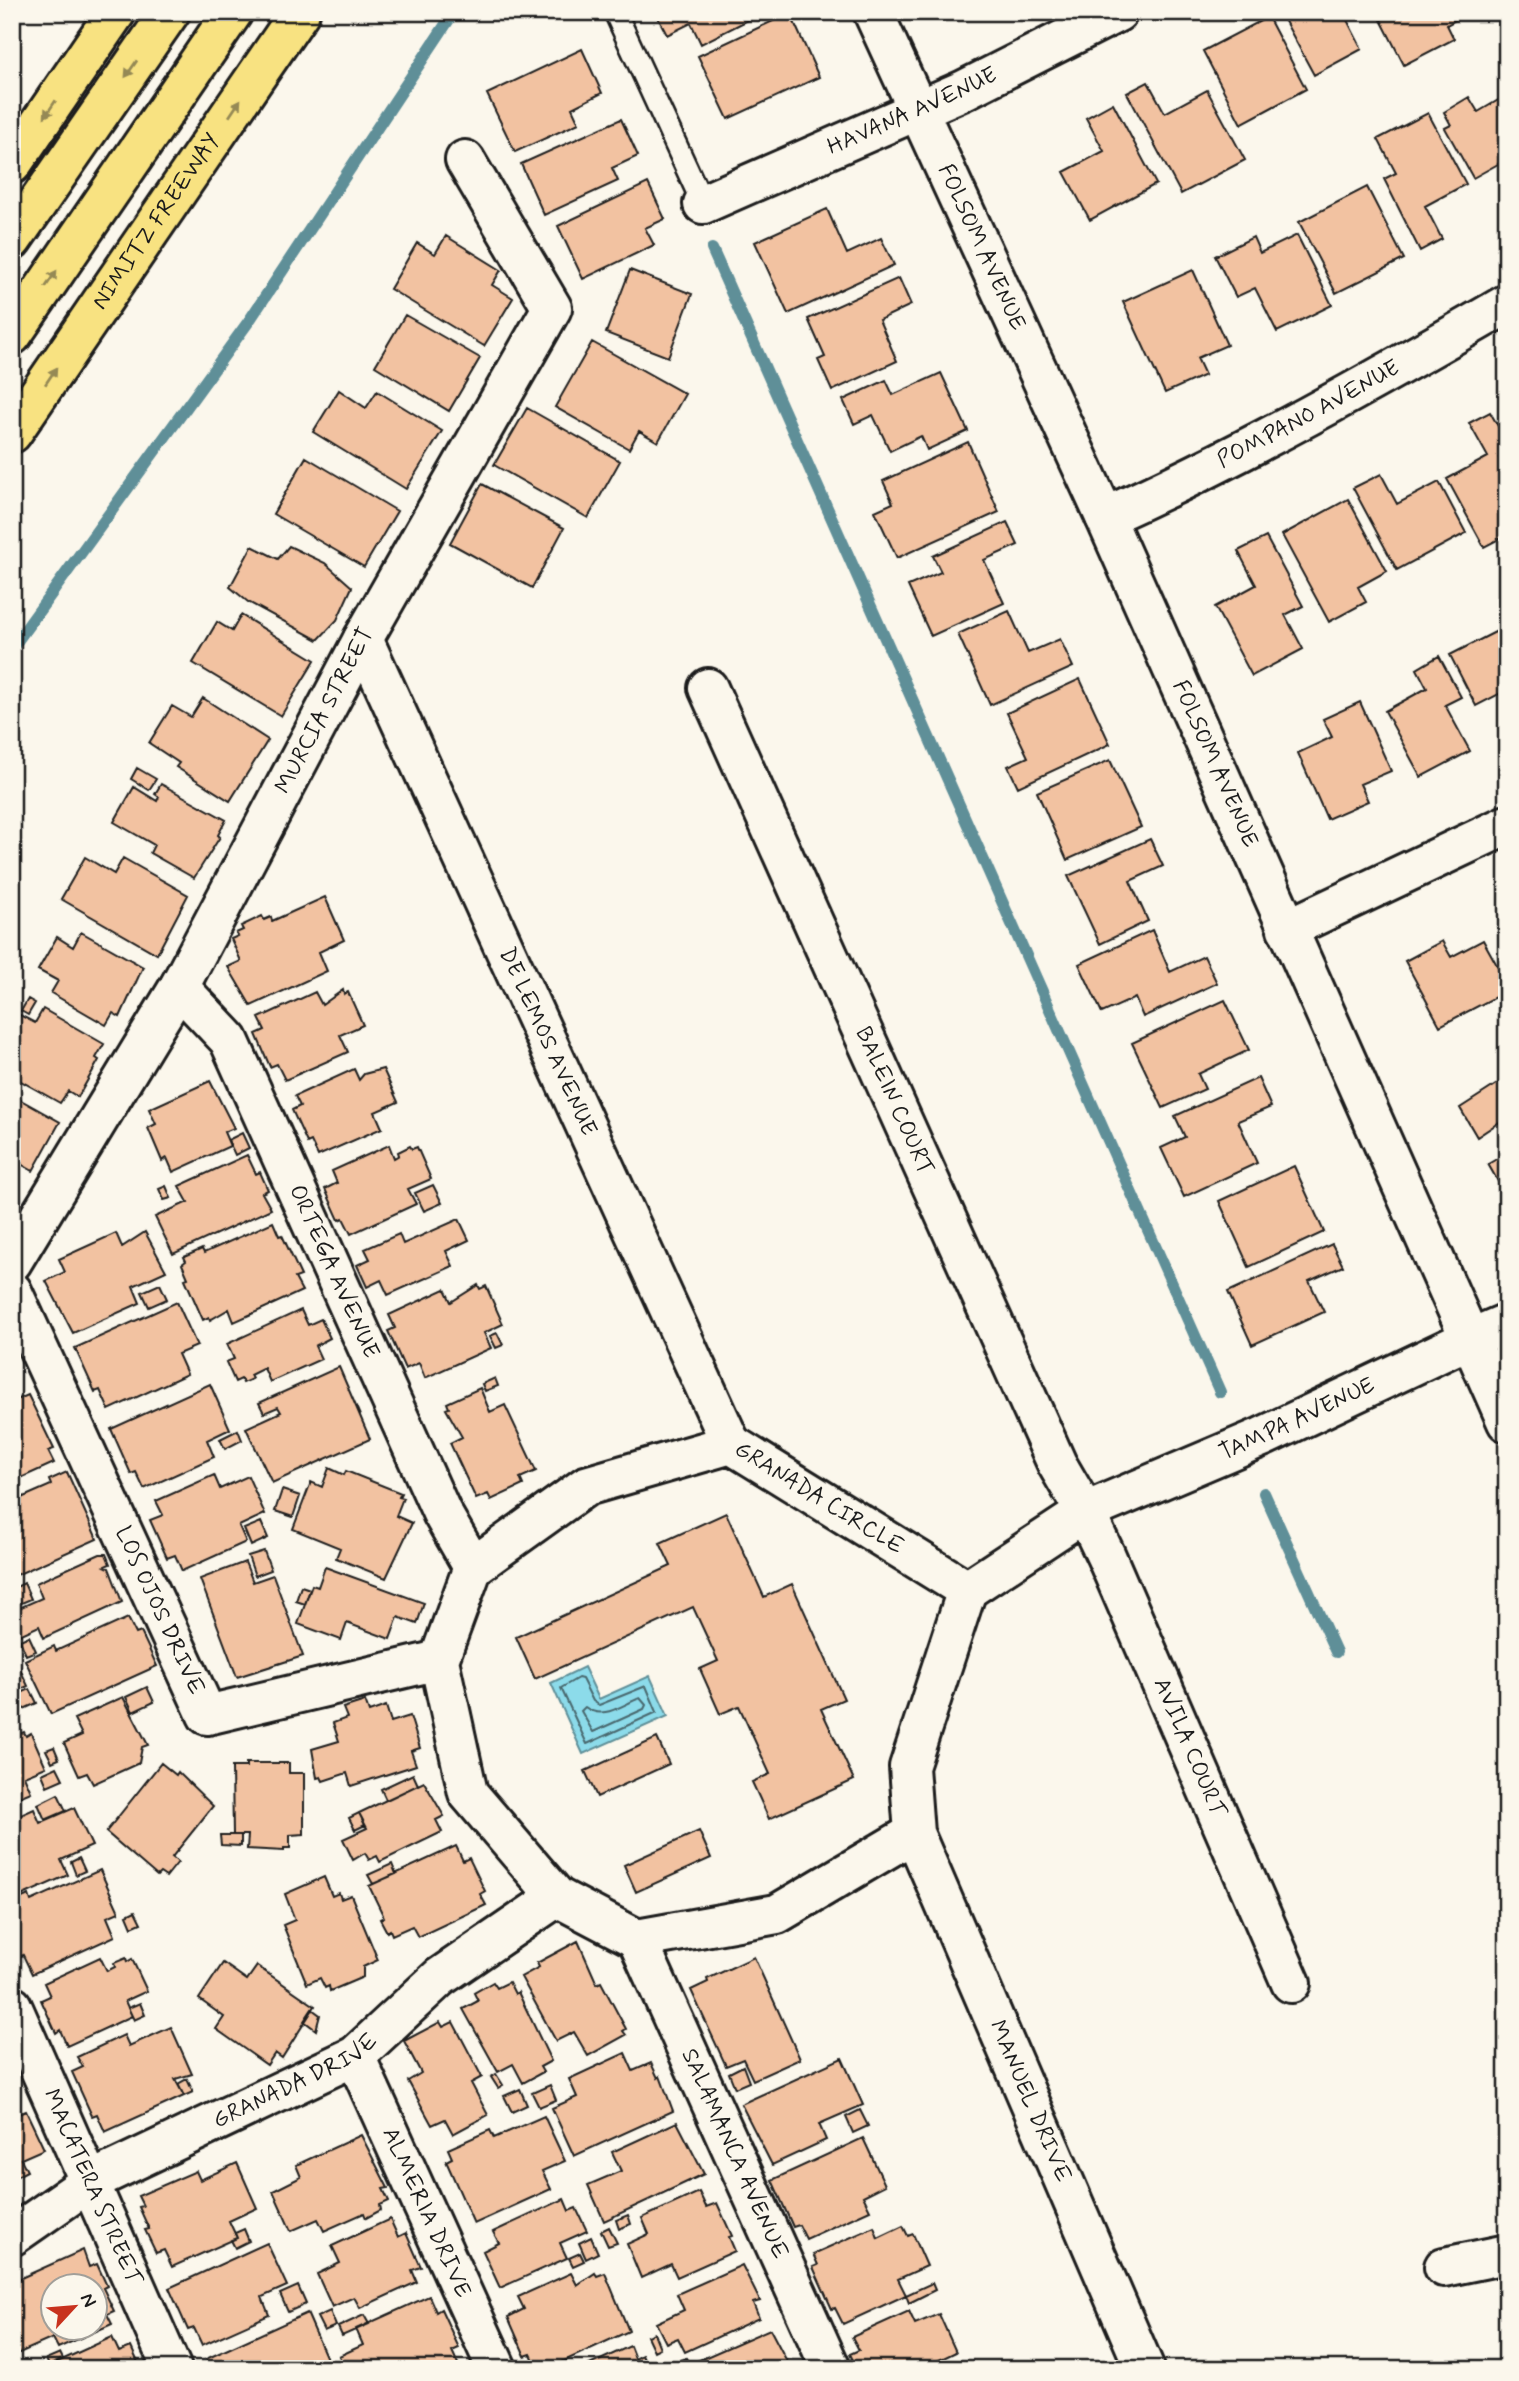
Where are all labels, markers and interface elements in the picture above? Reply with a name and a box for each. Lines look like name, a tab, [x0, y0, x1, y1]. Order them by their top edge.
one-way arrow	[125, 59, 138, 78]
street label: HAVANA AVENUE	[823, 60, 1003, 163]
one-way arrow	[228, 99, 242, 117]
one-way arrow	[43, 100, 57, 118]
street label: NIMITZ FREEWAY	[86, 127, 228, 316]
street label: FOLSOM AVENUE	[930, 159, 1032, 335]
one-way arrow	[44, 270, 58, 288]
street label: POMPANO AVENUE	[1212, 353, 1405, 476]
one-way arrow	[44, 367, 58, 385]
street label: MURCIA STREET	[269, 622, 381, 799]
street label: FOLSOM AVENUE	[1164, 676, 1265, 852]
street label: DE LEMOS AVENUE	[491, 943, 603, 1141]
street label: BALEIN COURT	[847, 1022, 940, 1180]
street label: ORTEGA AVENUE	[281, 1180, 386, 1363]
street label: TAMPA AVENUE	[1215, 1371, 1380, 1468]
street label: GRANADA CIRCLE	[729, 1435, 909, 1562]
street label: LOS OJOS DRIVE	[107, 1522, 211, 1700]
street label: AVILA COURT	[1146, 1673, 1233, 1823]
street label: MANUEL DRIVE	[982, 2016, 1078, 2187]
street label: GRANADA DRIVE	[208, 2027, 385, 2136]
street label: SALAMANCA AVENUE	[674, 2044, 795, 2264]
street label: MACATERA STREET	[36, 2084, 149, 2291]
street label: ALMERIA DRIVE	[374, 2123, 478, 2303]
north arrow	[38, 2272, 108, 2342]
text: N	[74, 2289, 102, 2311]

